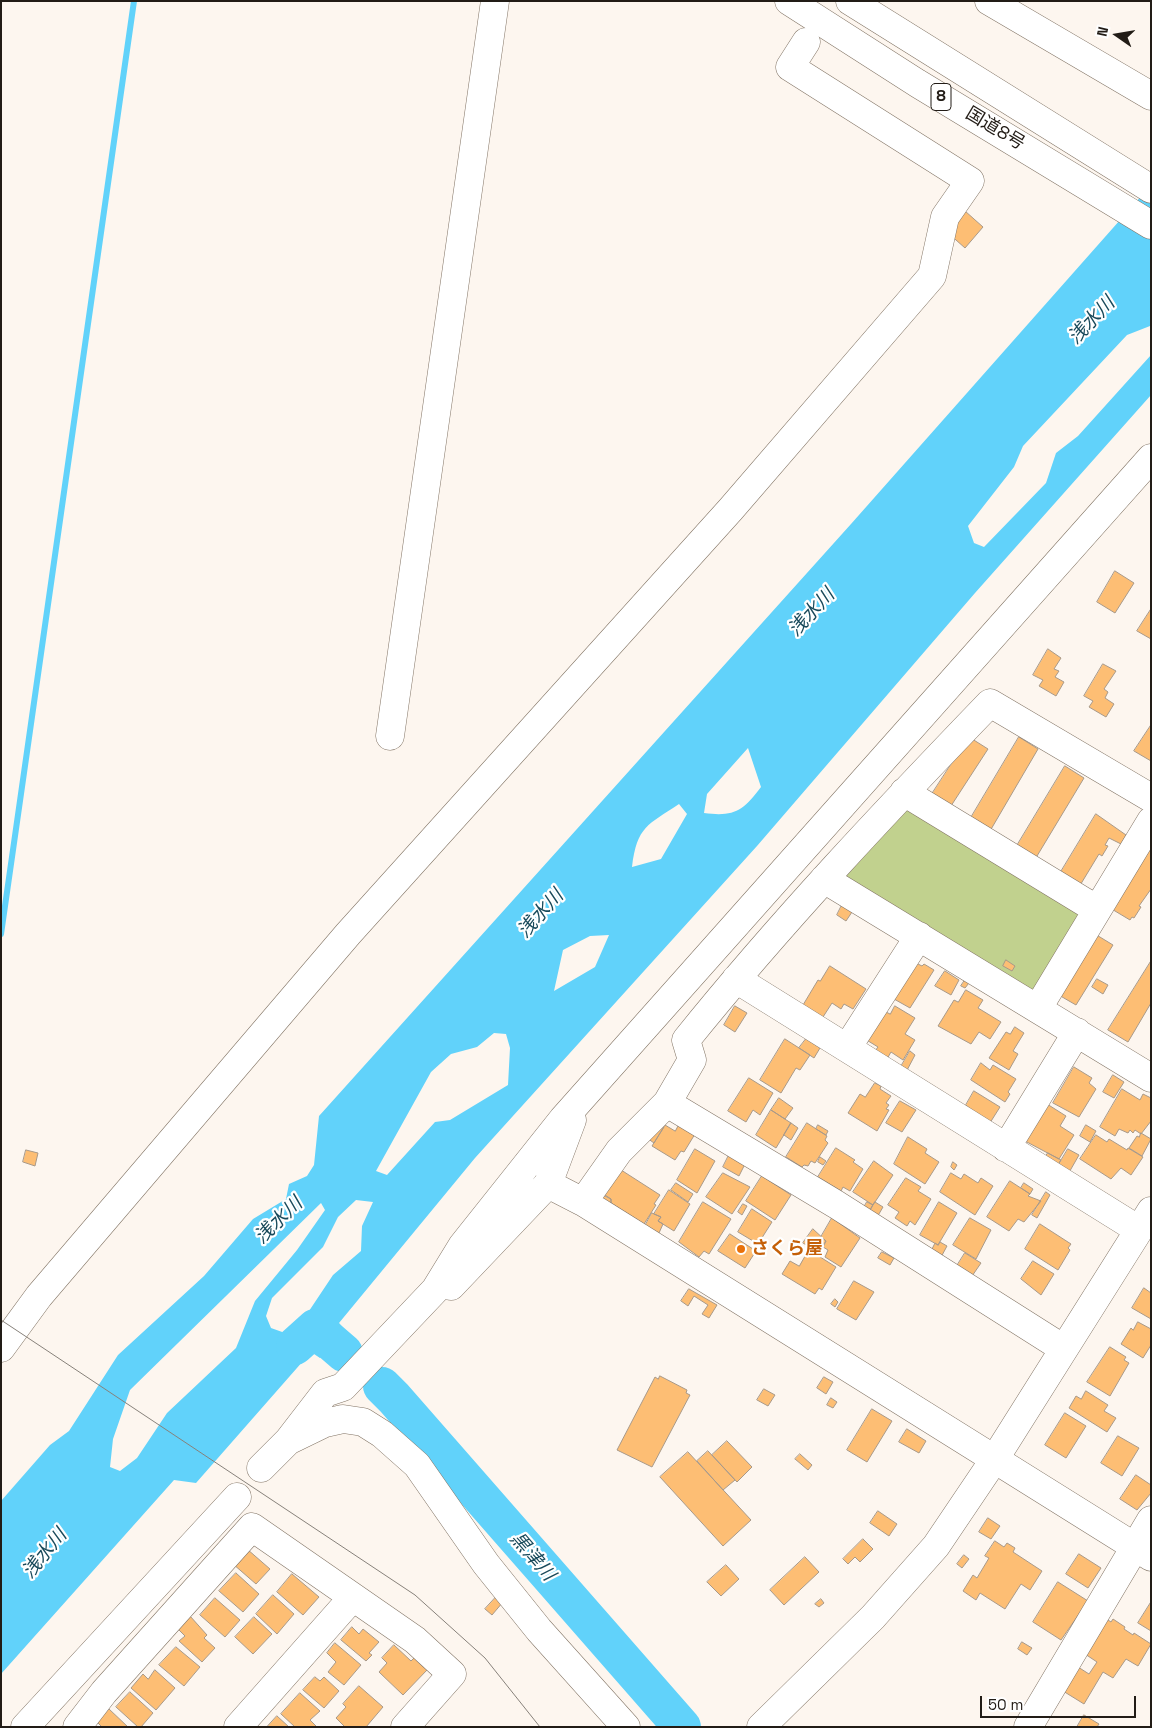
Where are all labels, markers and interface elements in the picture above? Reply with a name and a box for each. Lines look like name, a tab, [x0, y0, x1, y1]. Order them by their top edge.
north arrow	[1092, 10, 1142, 60]
text: N	[1093, 25, 1112, 38]
road number: 8	[931, 84, 951, 110]
street label: 国道8号	[961, 103, 1029, 155]
water label: 浅水川	[1064, 293, 1120, 349]
water label: 浅水川	[784, 584, 840, 642]
water label: 浅水川	[513, 885, 569, 943]
water label: 浅水川	[251, 1193, 307, 1249]
place label: さくら屋	[751, 1238, 823, 1260]
marker: さくら屋	[735, 1243, 747, 1255]
water label: 浅水川	[18, 1525, 72, 1583]
water label: 黒津川	[505, 1528, 559, 1586]
scale bar	[982, 1686, 1138, 1718]
text: 50 m	[988, 1695, 1023, 1714]

